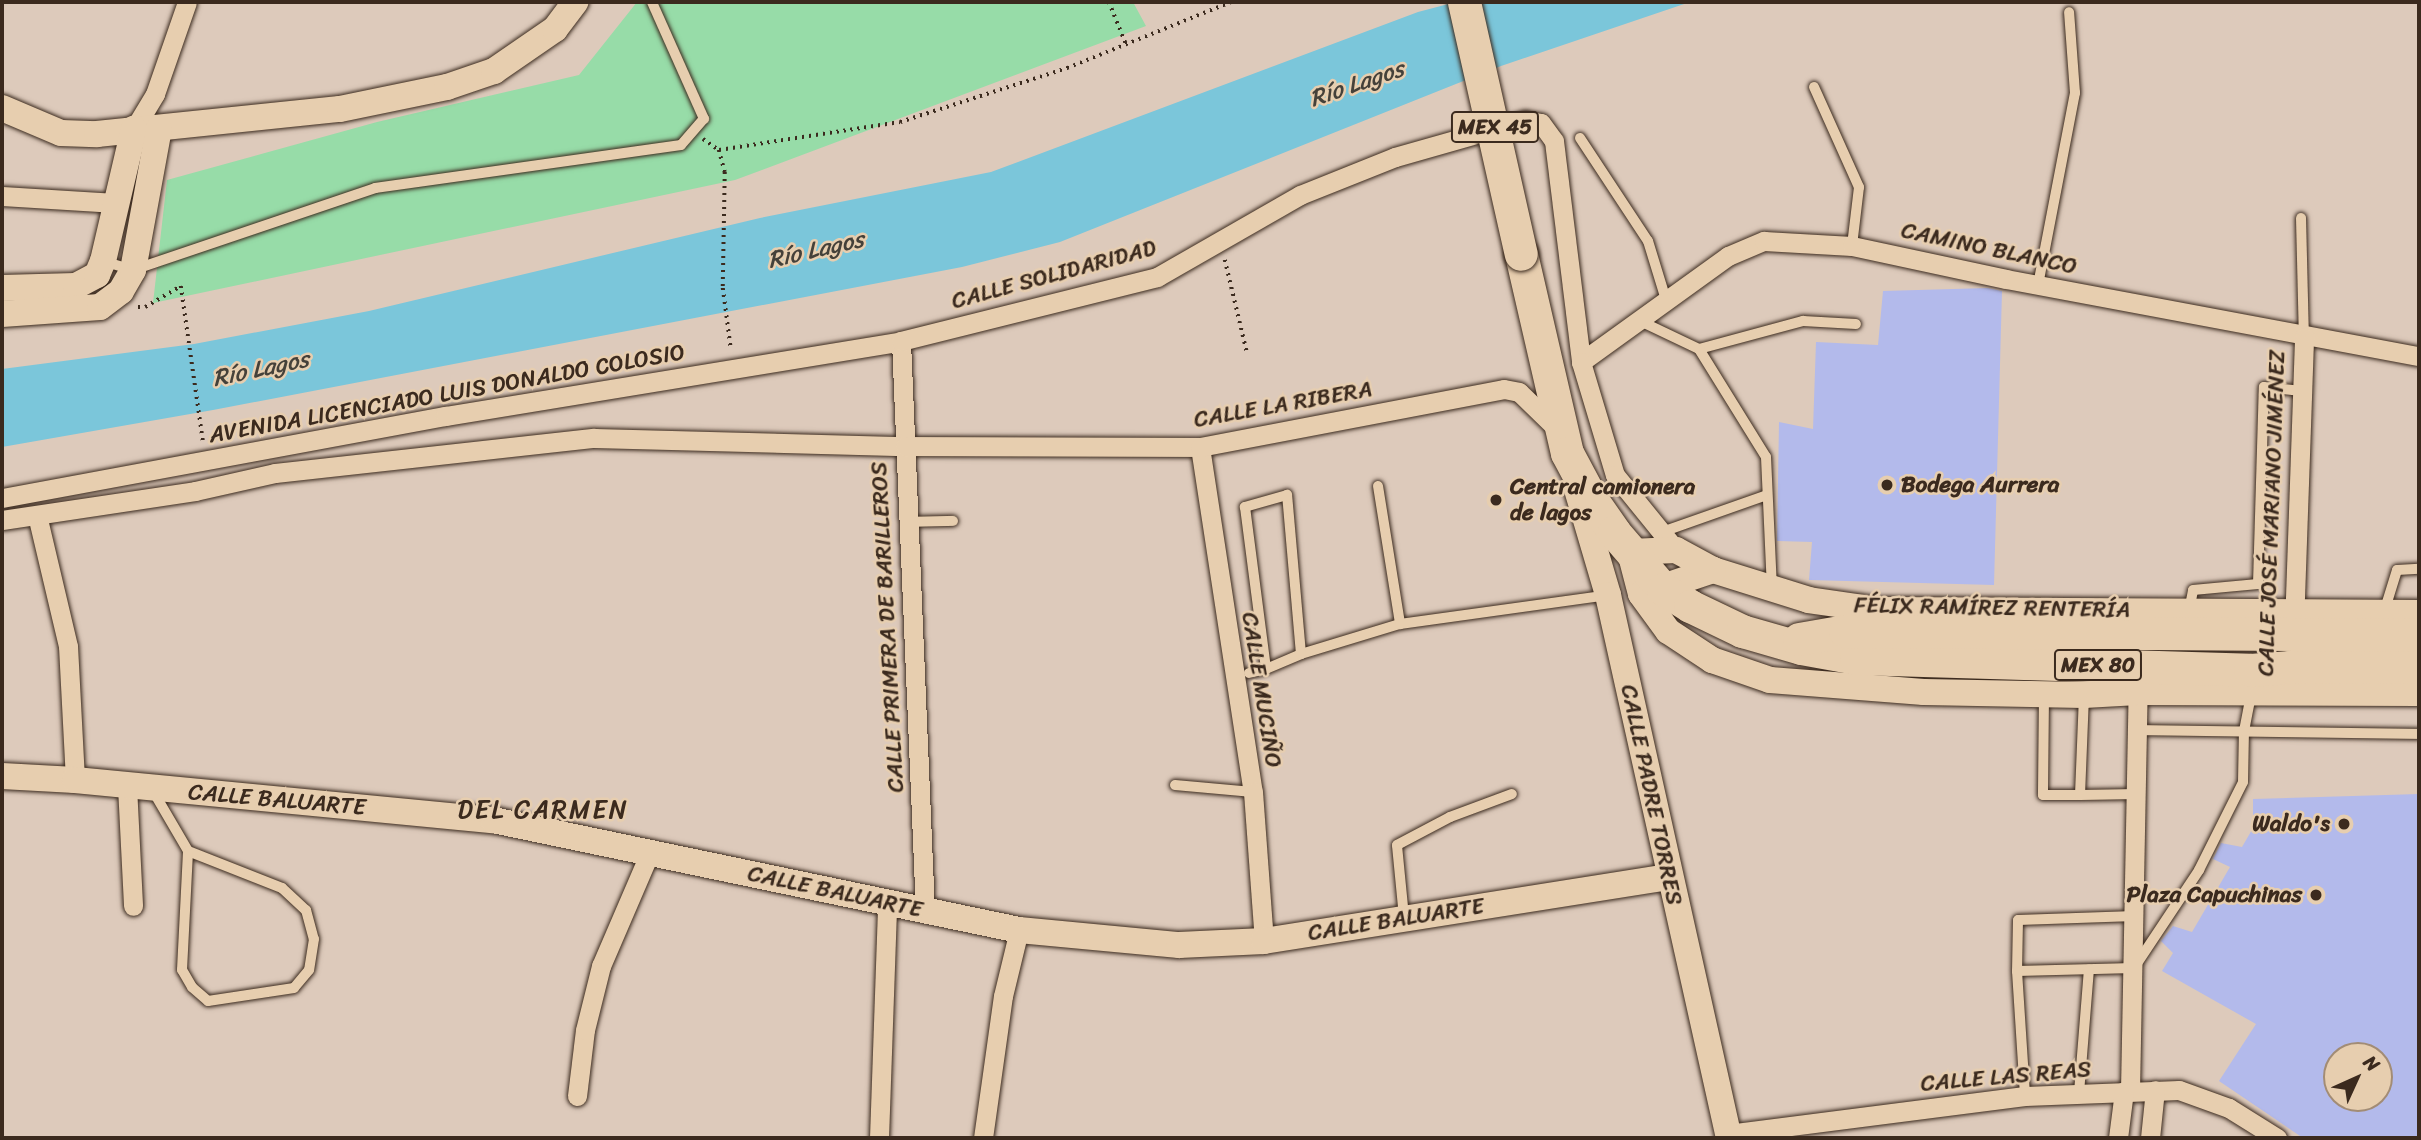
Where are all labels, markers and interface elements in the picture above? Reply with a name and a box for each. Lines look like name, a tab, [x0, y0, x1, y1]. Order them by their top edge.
water label: Río Lagos	[1306, 54, 1408, 114]
road number: MEX 45	[1450, 110, 1540, 144]
street label: CAMINO BLANCO	[1899, 217, 2079, 281]
water label: Río Lagos	[765, 225, 867, 275]
street label: CALLE SOLIDARIDAD	[949, 234, 1159, 316]
street label: AVENIDA LICENCIADO LUIS DONALDO COLOSIO	[208, 339, 686, 449]
water label: Río Lagos	[210, 345, 312, 393]
street label: CALLE JOSÉ MARIANO JIMÉNEZ	[2252, 348, 2292, 678]
street label: CALLE LA RIBERA	[1192, 376, 1374, 434]
street label: CALLE PRIMERA DE BARILLEROS	[866, 461, 910, 793]
place label: Bodega Aurrera	[1901, 471, 2059, 499]
place label: Central camionera de lagos	[1510, 473, 1696, 527]
marker: Bodega Aurrera	[1879, 477, 1895, 493]
marker: Central camionera de lagos	[1488, 492, 1504, 508]
street label: FÉLIX RAMÍREZ RENTERÍA	[1854, 592, 2130, 624]
street label: CALLE MUCIÑO	[1235, 611, 1287, 769]
road number: MEX 80	[2052, 648, 2144, 682]
street label: CALLE PADRE TORRES	[1614, 682, 1688, 908]
street label: CALLE BALUARTE	[187, 778, 367, 822]
district label: DEL CARMEN	[459, 794, 627, 826]
place label: Waldo's	[2252, 810, 2330, 838]
marker: Waldo's	[2336, 816, 2352, 832]
street label: CALLE BALUARTE	[745, 860, 925, 924]
place label: Plaza Capuchinas	[2127, 881, 2302, 909]
marker: Plaza Capuchinas	[2308, 887, 2324, 903]
street label: CALLE BALUARTE	[1305, 892, 1487, 948]
north arrow	[2323, 1042, 2393, 1112]
text: N	[2355, 1047, 2388, 1080]
street label: CALLE LAS REAS	[1919, 1056, 2093, 1098]

